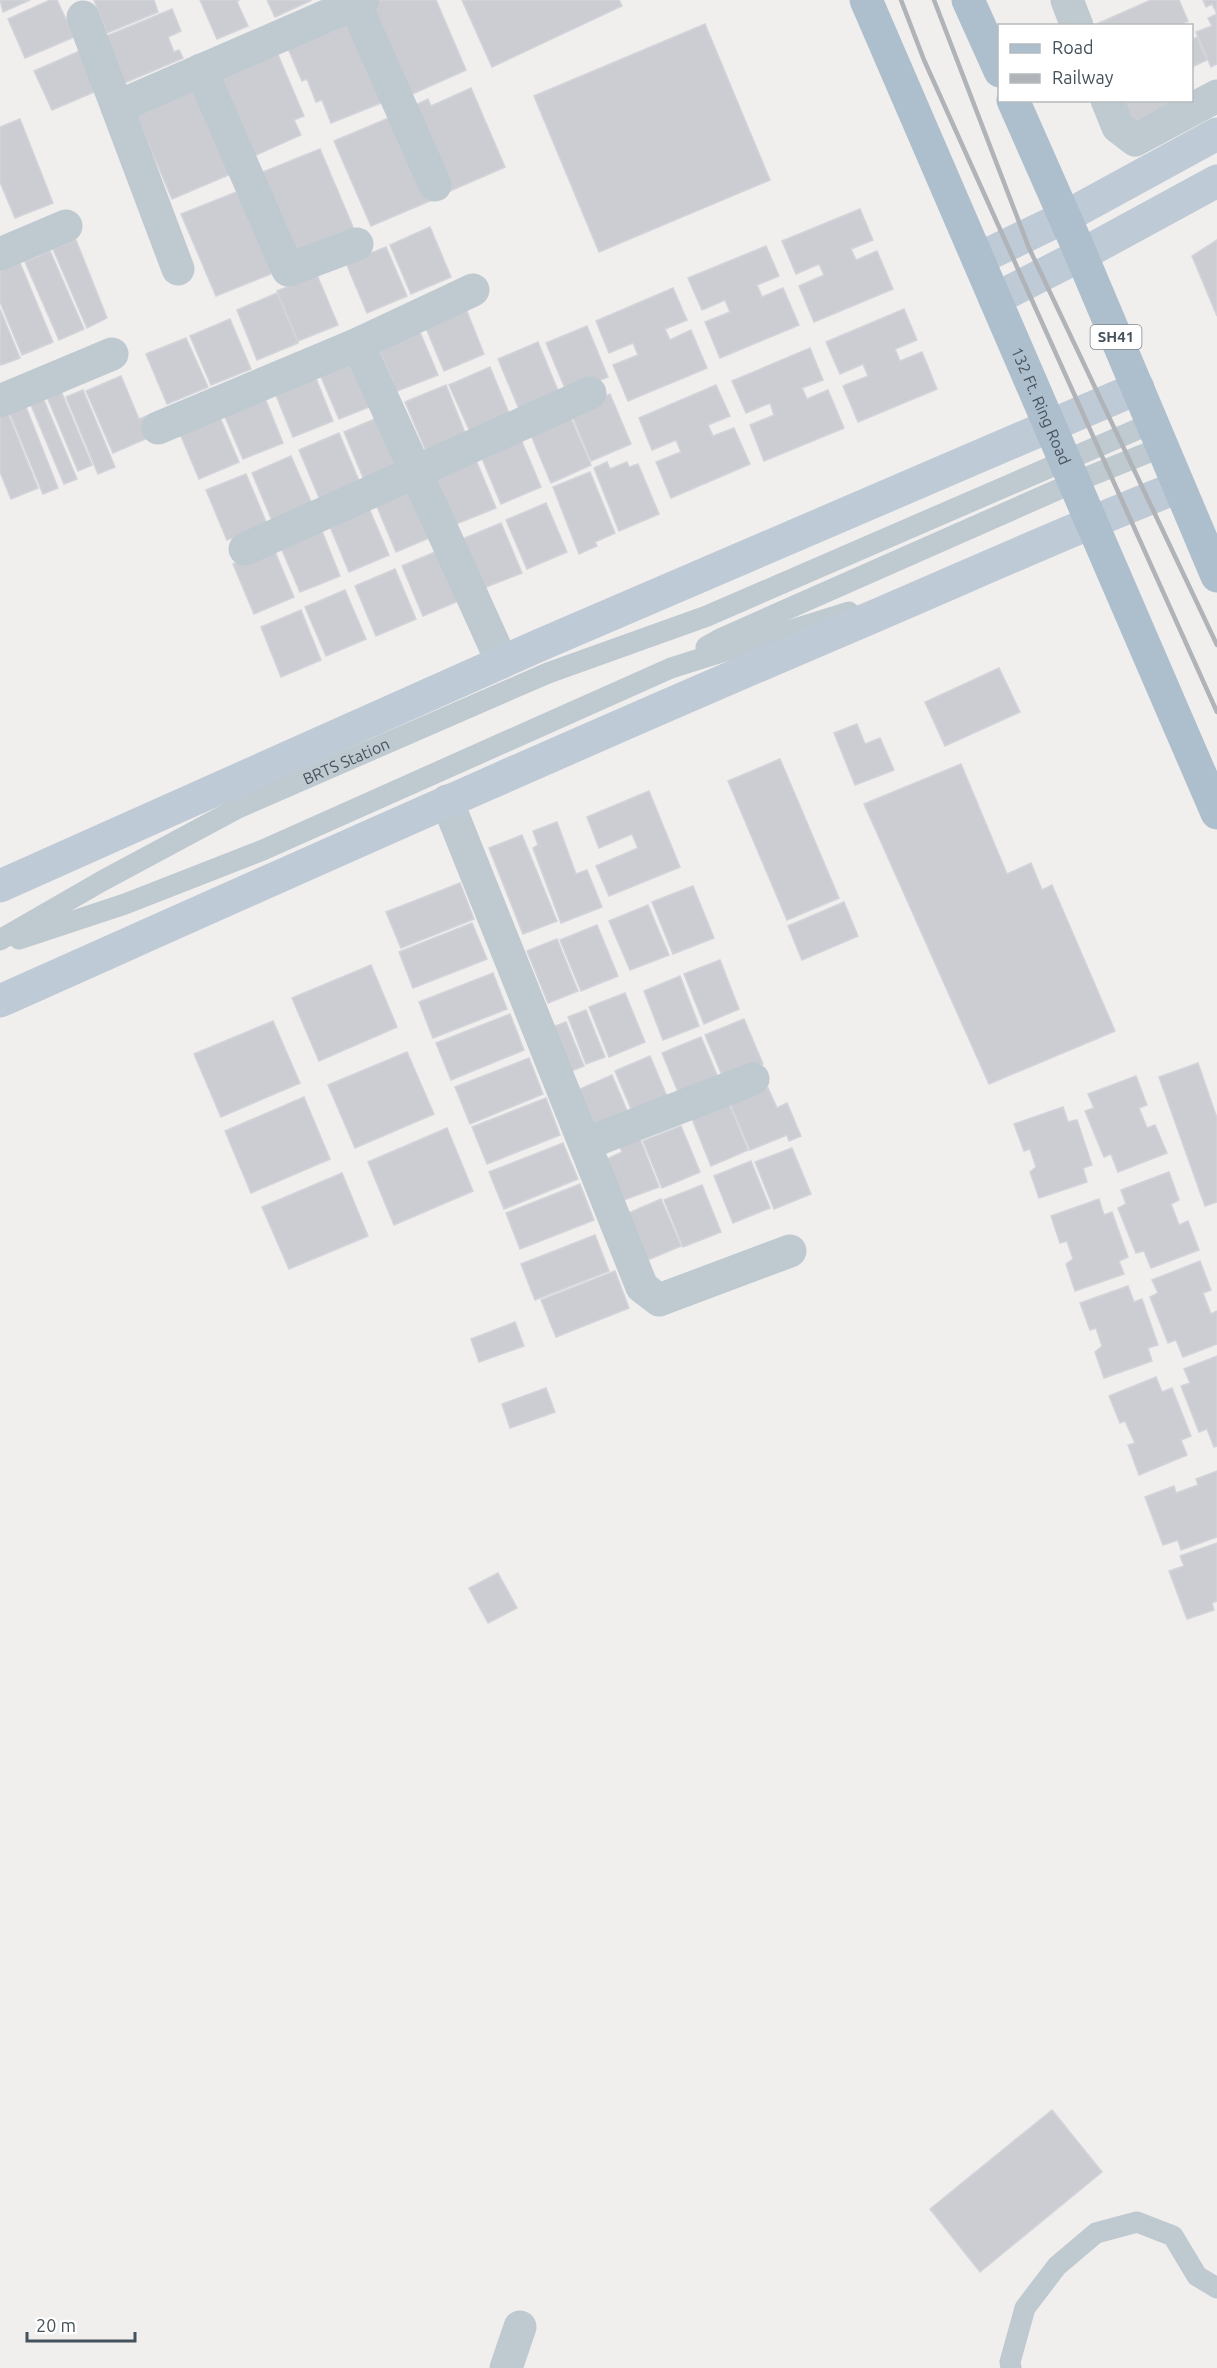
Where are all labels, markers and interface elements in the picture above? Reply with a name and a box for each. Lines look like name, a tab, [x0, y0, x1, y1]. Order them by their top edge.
legend	[998, 24, 1193, 102]
text: Road	[1052, 37, 1094, 57]
text: Railway	[1052, 67, 1114, 87]
road number: SH41	[1090, 325, 1142, 349]
street label: 132 Ft. Ring Road	[1008, 344, 1074, 467]
street label: BRTS Station	[300, 734, 392, 788]
scale bar	[27, 2305, 135, 2343]
text: 20 m	[36, 2315, 76, 2335]

